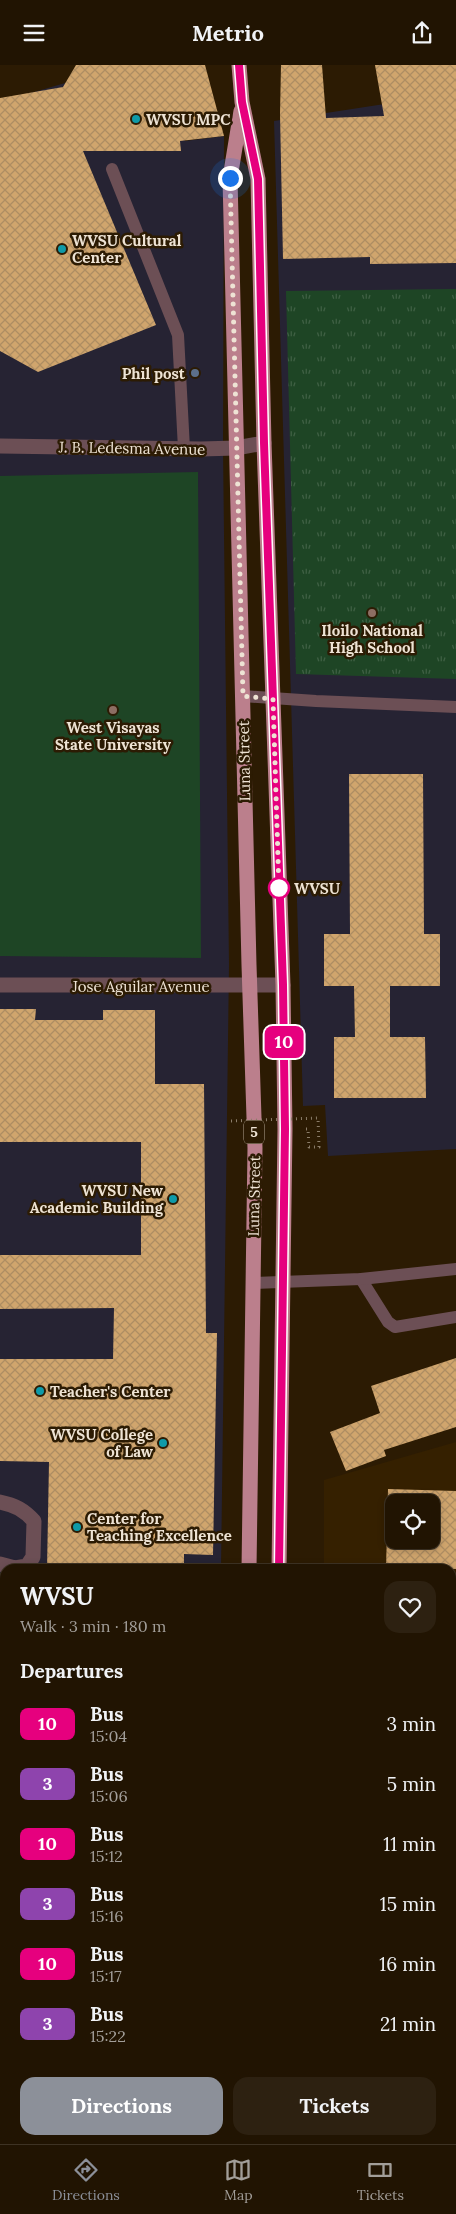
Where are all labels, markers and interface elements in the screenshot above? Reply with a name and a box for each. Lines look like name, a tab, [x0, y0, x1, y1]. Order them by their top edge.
icon: menu	[20, 19, 48, 47]
text: Metrio	[192, 19, 264, 47]
icon: share	[408, 19, 436, 47]
place label: WVSU MPC	[146, 110, 231, 129]
marker: WVSU MPC	[130, 113, 142, 125]
your location	[218, 166, 243, 191]
place label: WVSU Cultural Center	[72, 231, 182, 267]
marker: WVSU Cultural Center	[56, 243, 68, 255]
place label: Phil post	[122, 364, 186, 383]
marker: Phil post	[189, 367, 201, 379]
street label: J. B. Ledesma Avenue	[58, 437, 205, 459]
marker: Iloilo National High School	[366, 607, 378, 619]
place label: Iloilo National High School	[321, 621, 423, 657]
marker: West Visayas State University	[107, 704, 119, 716]
place label: West Visayas State University	[55, 718, 172, 754]
street label: Luna Street	[234, 720, 254, 802]
marker: WVSU	[268, 877, 290, 899]
place label: WVSU	[294, 879, 341, 898]
street label: Jose Aguilar Avenue	[71, 977, 210, 996]
line badge: 10	[262, 1026, 306, 1058]
text: 10	[275, 1030, 293, 1053]
road number: 5	[244, 1121, 264, 1143]
street label: Luna Street	[244, 1155, 264, 1237]
place label: WVSU New Academic Building	[30, 1181, 164, 1217]
marker: WVSU New Academic Building	[167, 1193, 179, 1205]
place label: Teacher's Center	[50, 1382, 171, 1401]
marker: Teacher's Center	[34, 1385, 46, 1397]
place label: WVSU College of Law	[50, 1425, 154, 1461]
marker: WVSU College of Law	[157, 1437, 169, 1449]
map controls	[385, 1494, 440, 1549]
button: locate	[385, 1494, 440, 1549]
place label: Center for Teaching Excellence	[87, 1509, 232, 1545]
marker: Center for Teaching Excellence	[71, 1521, 83, 1533]
text: WVSU	[20, 1581, 94, 1612]
button: heart	[384, 1581, 436, 1633]
text: Walk · 3 min · 180 m	[20, 1616, 166, 1636]
text: Departures	[20, 1659, 123, 1683]
text: Bus	[90, 1702, 123, 1726]
text: 10	[38, 1712, 57, 1735]
text: 3 min	[387, 1712, 436, 1736]
text: 15:04	[90, 1726, 127, 1746]
text: Bus	[90, 1762, 123, 1786]
text: 3	[42, 1772, 53, 1795]
text: 5 min	[387, 1772, 436, 1796]
text: 15:06	[90, 1786, 128, 1806]
text: Bus	[90, 1822, 123, 1846]
text: 10	[38, 1832, 57, 1855]
text: 11 min	[383, 1832, 436, 1856]
text: 15:12	[90, 1846, 123, 1866]
text: Bus	[90, 1882, 123, 1906]
text: 3	[42, 1892, 53, 1915]
text: 15 min	[380, 1892, 436, 1916]
text: 15:16	[90, 1906, 124, 1926]
text: Bus	[90, 1942, 123, 1966]
text: 10	[38, 1952, 57, 1975]
text: 16 min	[379, 1952, 436, 1976]
text: 15:17	[90, 1966, 122, 1986]
text: Bus	[90, 2002, 123, 2026]
text: 3	[42, 2012, 53, 2035]
text: 21 min	[380, 2012, 436, 2036]
text: 15:22	[90, 2026, 126, 2046]
button: Directions	[20, 2077, 223, 2135]
button: Tickets	[233, 2077, 436, 2135]
tab: Directions	[52, 2156, 120, 2204]
tab: Map	[224, 2156, 253, 2204]
tab: Tickets	[357, 2156, 404, 2204]

